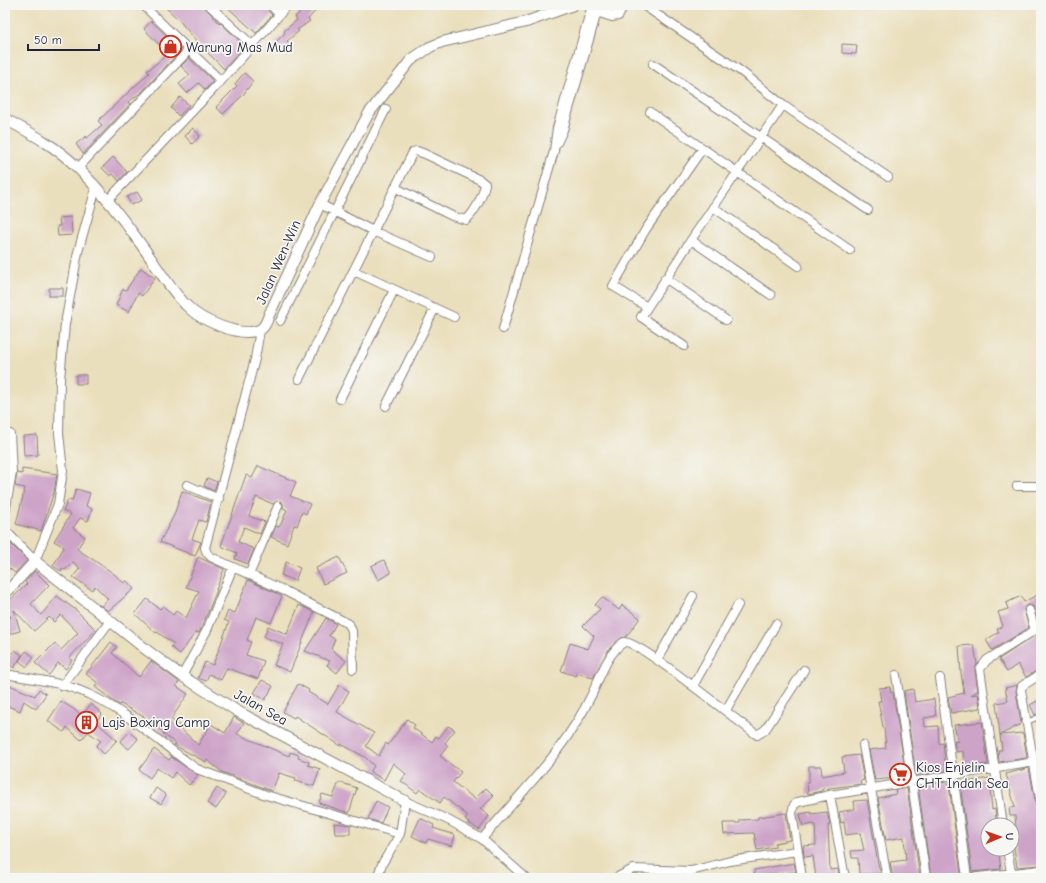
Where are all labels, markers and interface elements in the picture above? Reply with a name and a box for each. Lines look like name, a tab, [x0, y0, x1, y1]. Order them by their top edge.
scale bar	[28, 26, 99, 52]
text: 50 m	[34, 33, 62, 47]
shop icon: Warung Mas Mud	[157, 34, 183, 60]
place label: Warung Mas Mud	[186, 39, 293, 56]
street label: Jalan Wen-Win	[252, 217, 305, 307]
street label: Jalan Sea	[231, 686, 290, 729]
building icon: Lajs Boxing Camp	[73, 709, 99, 735]
place label: Lajs Boxing Camp	[102, 714, 210, 731]
place label: Kios Enjelin CHT Indah Sea	[916, 759, 1009, 792]
supermarket icon: Kios Enjelin CHT Indah Sea	[887, 762, 913, 788]
north arrow	[980, 817, 1020, 857]
text: U	[1003, 833, 1016, 841]

